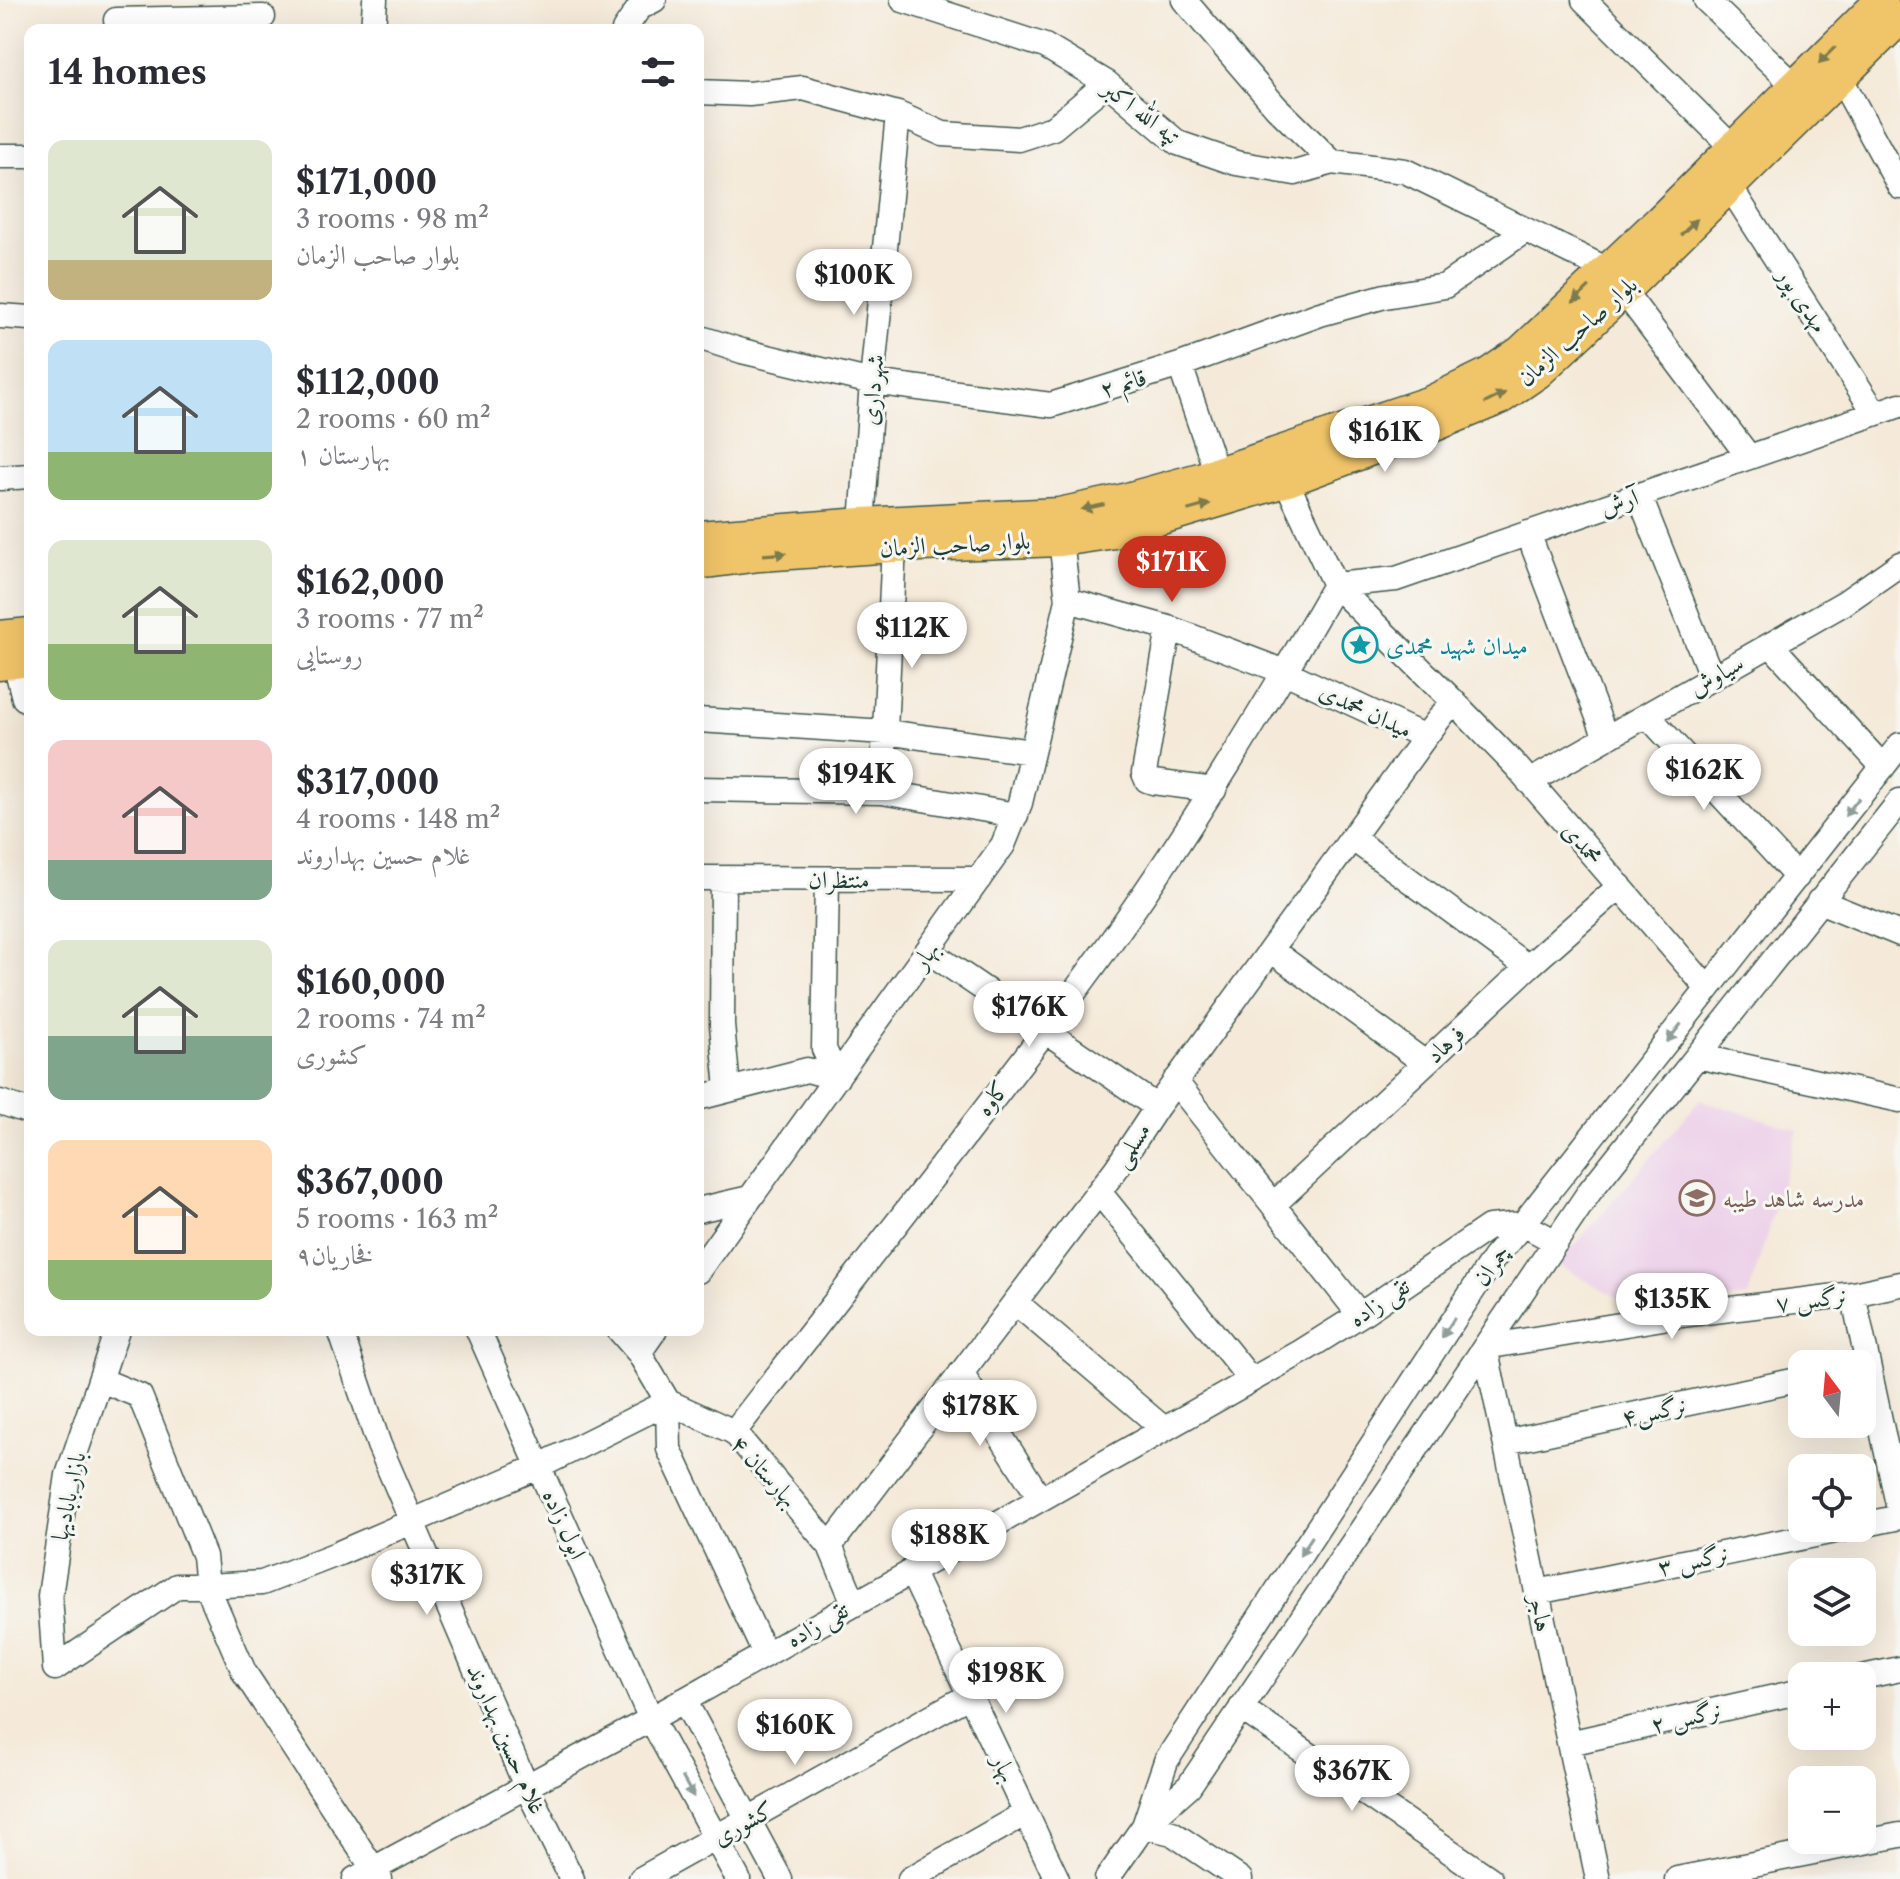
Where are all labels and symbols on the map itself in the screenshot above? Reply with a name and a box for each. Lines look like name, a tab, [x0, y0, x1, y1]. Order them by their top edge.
one-way arrow	[1818, 45, 1837, 64]
street label: تپه الله اکبر	[1093, 68, 1189, 152]
one-way arrow	[1679, 218, 1698, 236]
pin: $100K	[798, 249, 910, 317]
street label: مهدی پور	[1768, 261, 1835, 339]
street label: بلوار صاحب الزمان	[1511, 270, 1644, 394]
one-way arrow	[1572, 286, 1591, 304]
street label: شهرداری	[854, 353, 891, 427]
street label: قائم ۲	[1096, 362, 1152, 410]
one-way arrow	[1484, 392, 1507, 405]
pin: $161K	[1329, 406, 1441, 474]
street label: آرش	[1596, 481, 1645, 522]
one-way arrow	[1187, 500, 1211, 513]
one-way arrow	[1080, 501, 1105, 514]
street label: بلوار صاحب الزمان	[879, 526, 1031, 564]
pin: $171K	[1116, 536, 1228, 604]
one-way arrow	[763, 547, 788, 560]
pin: $112K	[856, 602, 968, 670]
place icon: میدان شهید محمدی	[1341, 626, 1379, 664]
place label: میدان شهید محمدی	[1386, 631, 1528, 661]
street label: سیاوش	[1683, 648, 1749, 702]
street label: میدان محمدی	[1315, 676, 1417, 744]
pin: $162K	[1648, 744, 1760, 812]
pin: $194K	[800, 748, 912, 816]
one-way arrow	[1844, 797, 1861, 817]
street label: محمدی	[1557, 816, 1609, 870]
street label: منتظران	[808, 865, 870, 895]
street label: بهار	[904, 935, 946, 977]
pin: $176K	[973, 981, 1085, 1049]
street label: فرهاد	[1420, 1019, 1471, 1070]
one-way arrow	[1666, 1023, 1682, 1043]
street label: کاوه	[969, 1074, 1015, 1122]
street label: مسلمی	[1106, 1117, 1159, 1175]
school or university icon: مدرسه شاهد طیبه	[1678, 1179, 1716, 1217]
place label: مدرسه شاهد طیبه	[1723, 1184, 1864, 1213]
street label: چمران	[1466, 1238, 1517, 1292]
street label: تقی زاده	[1343, 1271, 1417, 1335]
pin: $135K	[1616, 1273, 1728, 1341]
street label: نرگس ۷	[1774, 1280, 1849, 1320]
one-way arrow	[1441, 1317, 1455, 1339]
north arrow	[1788, 1350, 1876, 1438]
pin: $178K	[924, 1380, 1036, 1448]
street label: نرگس۴	[1619, 1390, 1689, 1434]
street label: بهارستان ۴	[724, 1429, 805, 1514]
street label: بازار بابادیها	[44, 1449, 93, 1543]
street label: ابول زاده	[536, 1485, 593, 1564]
pin: $188K	[893, 1509, 1005, 1577]
one-way arrow	[1299, 1535, 1313, 1557]
street label: نرگس ۳	[1655, 1538, 1732, 1584]
pin: $317K	[371, 1549, 483, 1617]
street label: هاجر	[1522, 1589, 1559, 1634]
street label: تقی زاده	[781, 1594, 855, 1656]
pin: $198K	[950, 1647, 1062, 1715]
street label: غلام حسین بهداروند	[455, 1659, 553, 1821]
street label: نرگس ۲	[1648, 1695, 1725, 1741]
pin: $160K	[739, 1699, 851, 1767]
pin: $367K	[1296, 1745, 1408, 1813]
street label: بهار	[984, 1747, 1024, 1787]
one-way arrow	[681, 1776, 695, 1799]
street label: کشوری	[707, 1794, 779, 1852]

